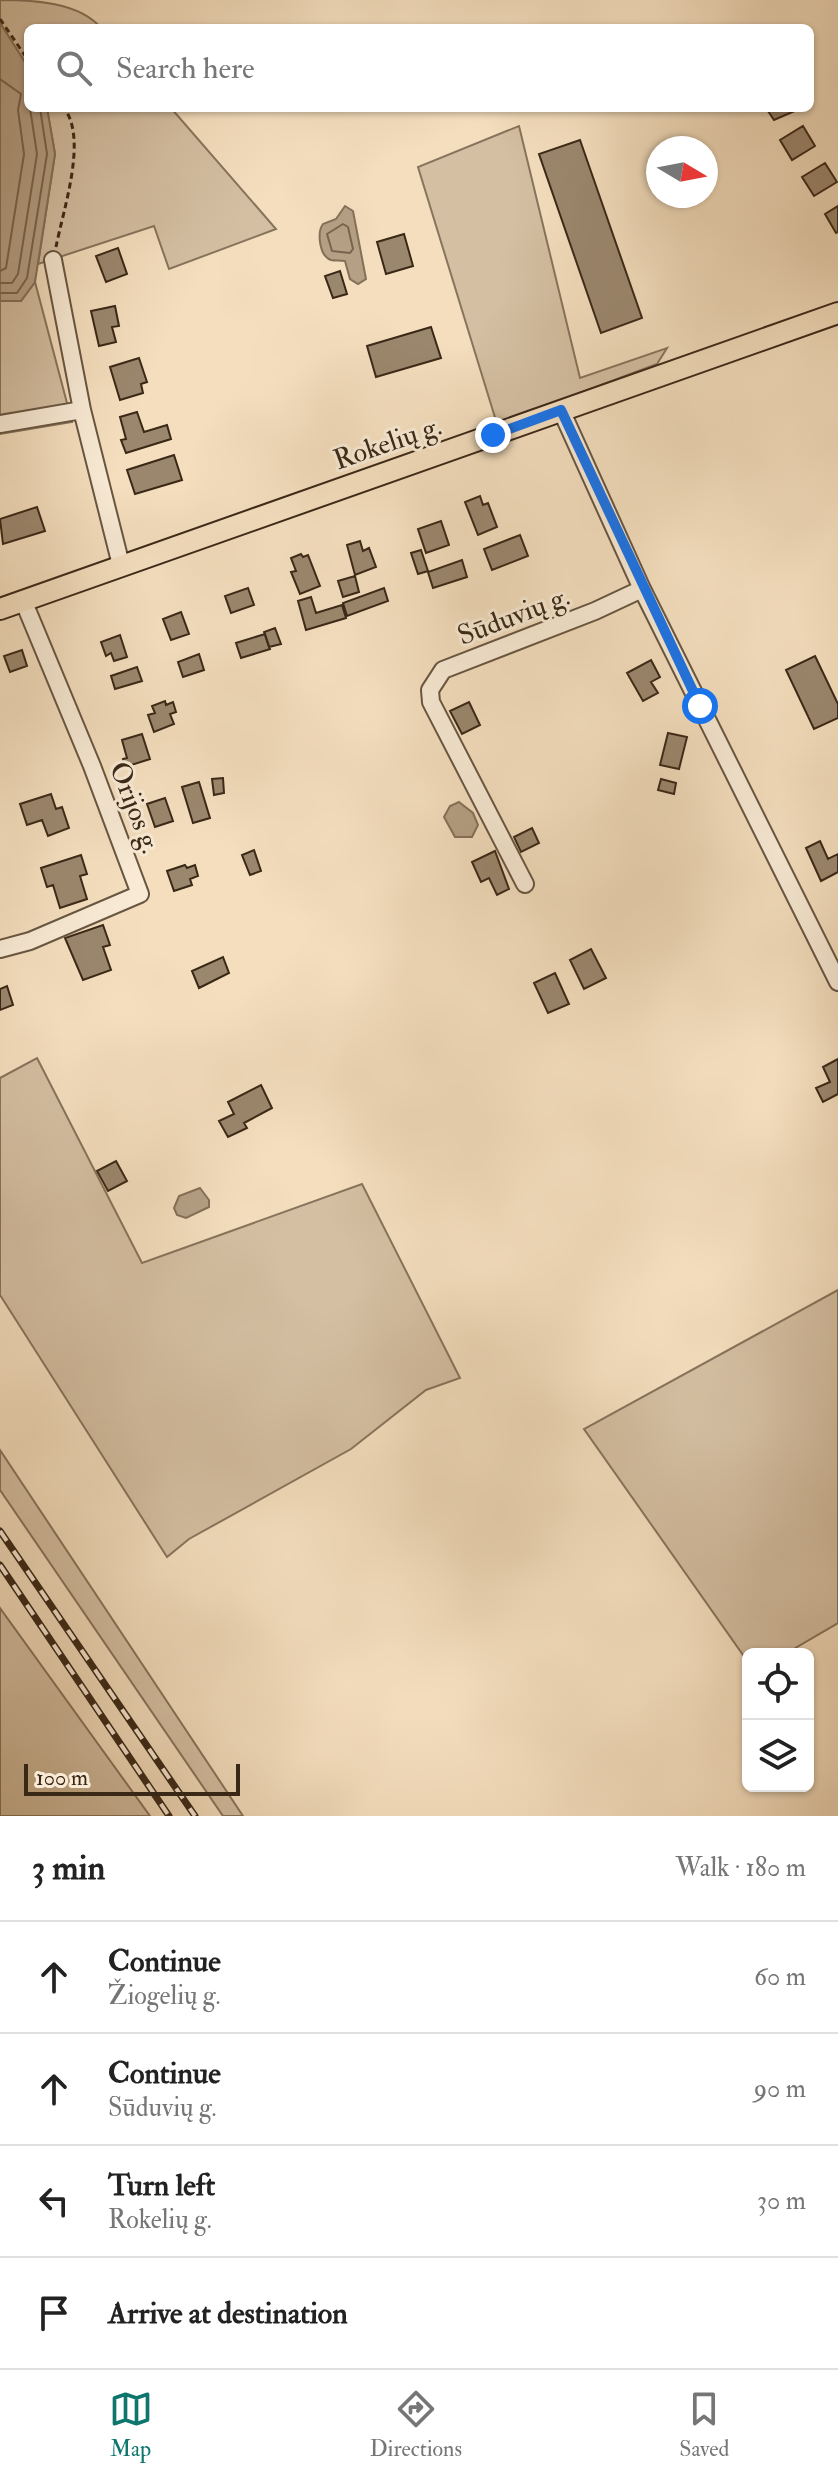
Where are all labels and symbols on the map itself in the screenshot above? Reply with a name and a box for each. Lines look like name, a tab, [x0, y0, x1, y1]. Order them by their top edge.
north arrow	[646, 136, 718, 208]
street label: Rokelių g.	[329, 409, 446, 478]
route end	[475, 417, 511, 453]
street label: Sūduvių g.	[453, 579, 574, 654]
route start	[682, 688, 718, 724]
street label: Orijos g.	[101, 757, 168, 858]
scale bar	[24, 1760, 240, 1796]

